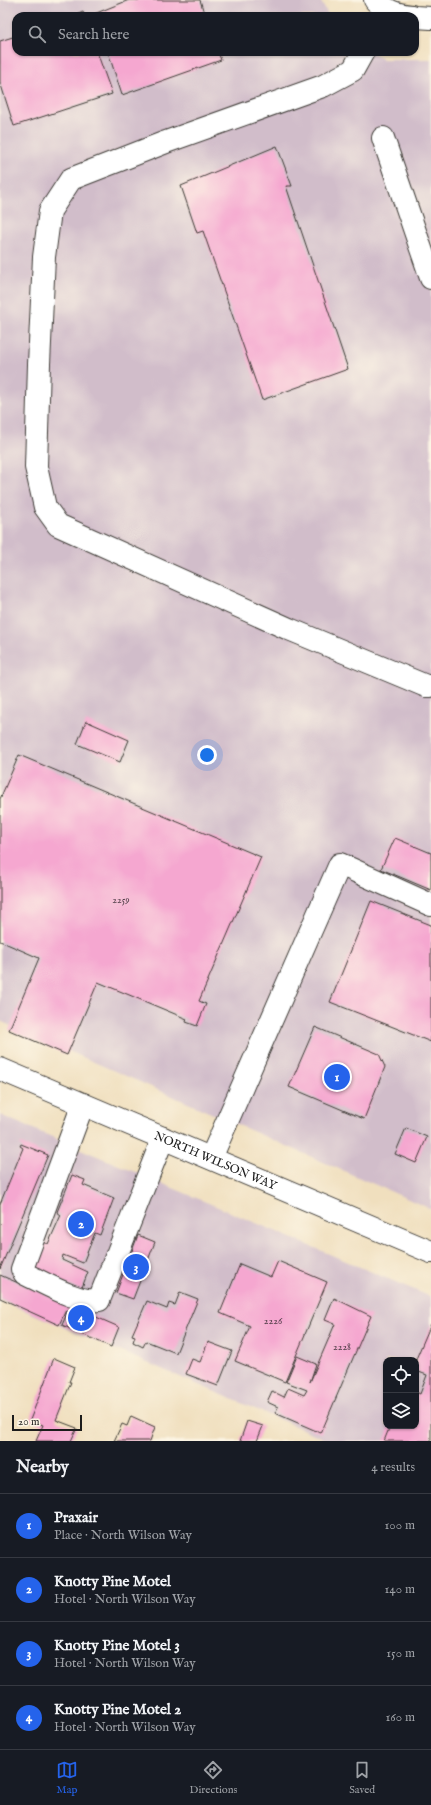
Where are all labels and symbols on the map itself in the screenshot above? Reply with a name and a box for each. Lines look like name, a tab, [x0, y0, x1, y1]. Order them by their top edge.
your location	[197, 745, 217, 765]
house number: 2259	[112, 894, 130, 907]
pin: 1	[324, 1062, 350, 1092]
street label: NORTH WILSON WAY	[152, 1128, 280, 1194]
pin: 2	[68, 1209, 94, 1239]
pin: 3	[123, 1252, 149, 1282]
pin: 4	[68, 1303, 94, 1333]
house number: 2226	[264, 1315, 283, 1328]
house number: 2228	[333, 1341, 351, 1354]
scale bar	[12, 1413, 82, 1432]

